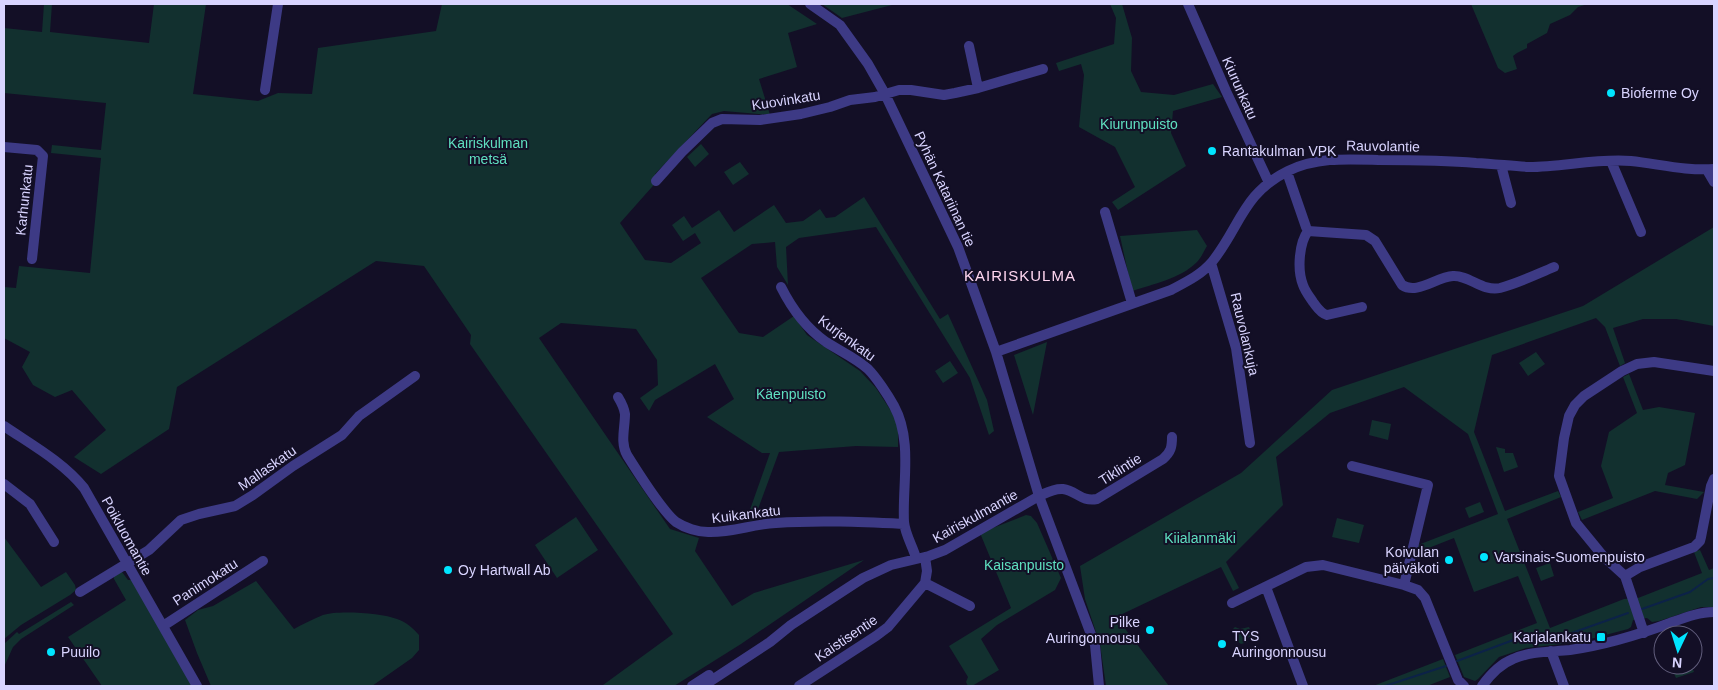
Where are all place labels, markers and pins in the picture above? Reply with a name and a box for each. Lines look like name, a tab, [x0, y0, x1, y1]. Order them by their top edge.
place label: Bioferme Oy	[1621, 85, 1699, 101]
marker: Bioferme Oy	[1605, 87, 1617, 99]
place label: Rantakulman VPK	[1222, 143, 1337, 159]
marker: Rantakulman VPK	[1206, 145, 1218, 157]
place label: Koivulan päiväkoti	[1384, 544, 1439, 576]
place label: Varsinais-Suomenpuisto	[1494, 549, 1645, 565]
marker: Varsinais-Suomenpuisto	[1478, 551, 1490, 563]
marker: Koivulan päiväkoti	[1443, 554, 1455, 566]
place label: Oy Hartwall Ab	[458, 562, 551, 578]
marker: Oy Hartwall Ab	[442, 564, 454, 576]
place label: Pilke Auringonnousu	[1046, 614, 1140, 646]
marker: Pilke Auringonnousu	[1144, 624, 1156, 636]
place label: TYS Auringonnousu	[1232, 628, 1326, 660]
place label: Karjalankatu	[1513, 629, 1591, 645]
marker: Karjalankatu	[1595, 631, 1607, 643]
marker: TYS Auringonnousu	[1216, 638, 1228, 650]
place label: Puuilo	[61, 644, 100, 660]
marker: Puuilo	[45, 646, 57, 658]

